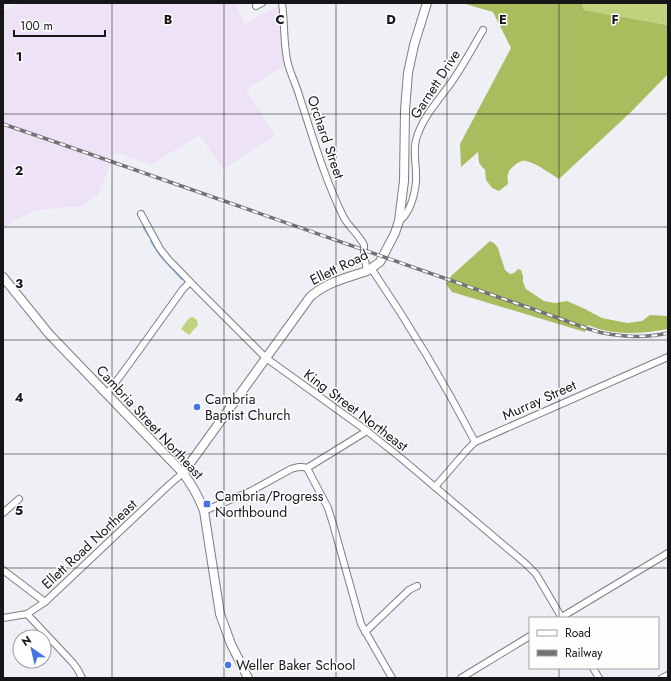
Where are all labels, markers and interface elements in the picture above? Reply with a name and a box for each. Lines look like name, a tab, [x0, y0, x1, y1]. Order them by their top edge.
text: B	[164, 10, 173, 29]
text: C	[275, 10, 285, 29]
text: D	[386, 10, 396, 29]
text: E	[499, 10, 507, 29]
text: F	[611, 10, 619, 29]
scale bar	[14, 12, 105, 38]
text: 100 m	[20, 17, 53, 35]
street label: Garnett Drive	[405, 45, 465, 123]
text: 1	[16, 47, 22, 66]
street label: Orchard Street	[302, 93, 350, 182]
text: 2	[15, 161, 23, 180]
street label: Ellett Road	[307, 244, 371, 290]
text: 3	[15, 274, 23, 293]
street label: Cambria Street Northeast	[92, 361, 209, 484]
street label: King Street Northeast	[300, 364, 413, 456]
street label: Murray Street	[499, 375, 580, 425]
text: 4	[14, 388, 24, 407]
place label: Cambria Baptist Church	[205, 389, 291, 425]
marker: Cambria Baptist Church	[192, 402, 202, 412]
place label: Cambria/Progress Northbound	[215, 486, 324, 522]
street label: Ellett Road Northeast	[37, 494, 141, 593]
marker: Cambria/Progress Northbound	[202, 499, 212, 509]
text: 5	[15, 501, 23, 520]
legend	[529, 617, 659, 669]
text: Road	[565, 624, 591, 642]
north arrow	[12, 629, 52, 669]
text: N	[18, 632, 35, 650]
text: Railway	[565, 644, 603, 662]
place label: Weller Baker School	[236, 655, 356, 675]
marker: Weller Baker School	[223, 660, 233, 670]

